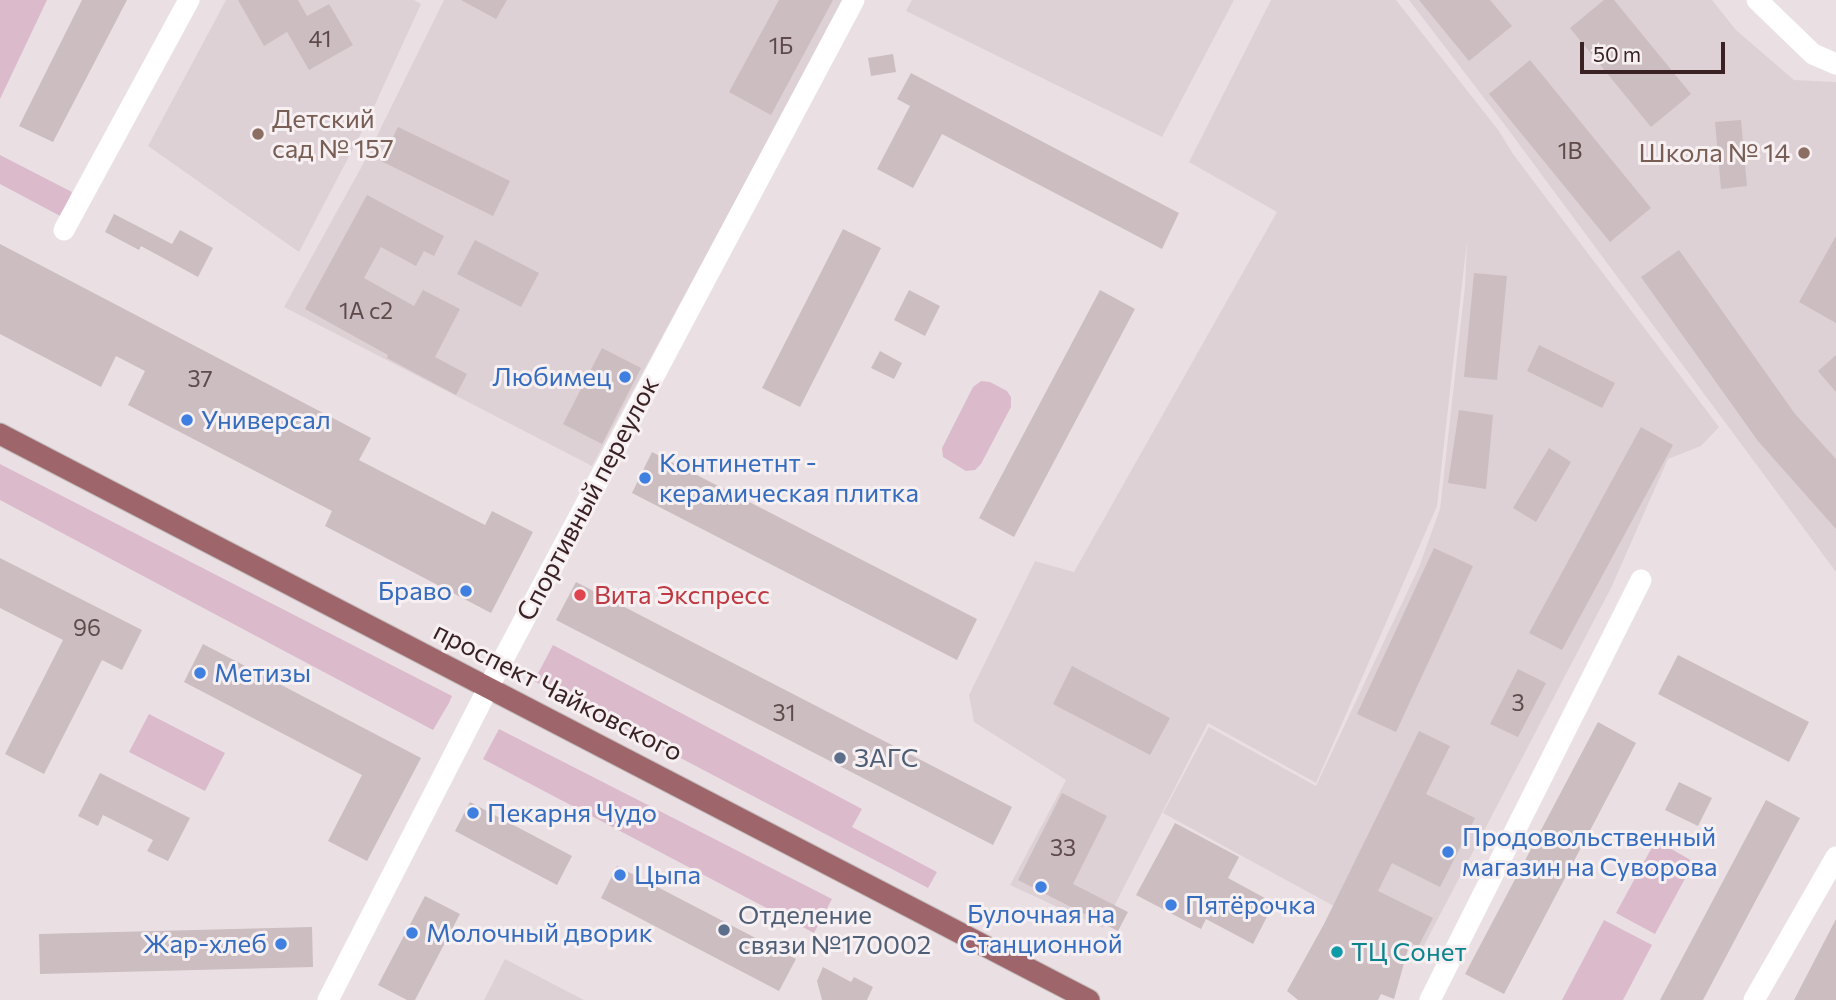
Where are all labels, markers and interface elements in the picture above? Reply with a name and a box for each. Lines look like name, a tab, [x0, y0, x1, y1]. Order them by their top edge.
house number: 41	[309, 25, 331, 53]
scale bar	[1584, 28, 1729, 72]
house number: 1Б	[769, 32, 793, 60]
text: 50 m	[1593, 41, 1641, 66]
place label: Детский сад № 157	[272, 103, 394, 164]
marker: Детский сад № 157	[250, 126, 266, 142]
house number: 1В	[1558, 137, 1582, 165]
place label: Школа № 14	[1639, 137, 1790, 169]
marker: Школа № 14	[1796, 145, 1812, 161]
house number: 1А с2	[339, 297, 393, 325]
place label: Любимец	[492, 361, 611, 393]
house number: 37	[187, 365, 213, 393]
marker: Любимец	[617, 369, 633, 385]
street label: Спортивный переулок	[510, 372, 666, 626]
place label: Универсал	[201, 404, 331, 436]
marker: Универсал	[179, 412, 195, 428]
place label: Континетнт - керамическая плитка	[659, 447, 919, 508]
marker: Континетнт - керамическая плитка	[637, 470, 653, 486]
place label: Браво	[378, 575, 452, 607]
place label: Вита Экспресс	[594, 579, 770, 611]
marker: Браво	[458, 583, 474, 599]
marker: Вита Экспресс	[572, 587, 588, 603]
house number: 96	[73, 614, 101, 642]
street label: проспект Чайковского	[428, 616, 688, 768]
place label: Метизы	[214, 657, 311, 689]
marker: Метизы	[192, 665, 208, 681]
house number: 3	[1511, 689, 1525, 717]
house number: 31	[773, 699, 795, 727]
place label: ЗАГС	[854, 742, 918, 774]
marker: ЗАГС	[832, 750, 848, 766]
place label: Пекарня Чудо	[487, 797, 657, 829]
marker: Пекарня Чудо	[465, 805, 481, 821]
place label: Продовольственный магазин на Суворова	[1462, 821, 1717, 882]
house number: 33	[1050, 834, 1076, 862]
marker: Продовольственный магазин на Суворова	[1440, 844, 1456, 860]
place label: Цыпа	[634, 859, 701, 891]
marker: Цыпа	[612, 867, 628, 883]
marker: Булочная на Станционной	[1033, 879, 1049, 895]
place label: Пятёрочка	[1185, 889, 1316, 921]
marker: Пятёрочка	[1163, 897, 1179, 913]
place label: Булочная на Станционной	[959, 898, 1123, 960]
place label: Отделение связи №170002	[738, 899, 931, 960]
place label: Молочный дворик	[426, 917, 653, 949]
marker: Отделение связи №170002	[716, 922, 732, 938]
marker: Молочный дворик	[404, 925, 420, 941]
place label: Жар-хлеб	[143, 928, 267, 960]
marker: Жар-хлеб	[273, 936, 289, 952]
place label: ТЦ Сонет	[1351, 936, 1467, 968]
marker: ТЦ Сонет	[1329, 944, 1345, 960]

